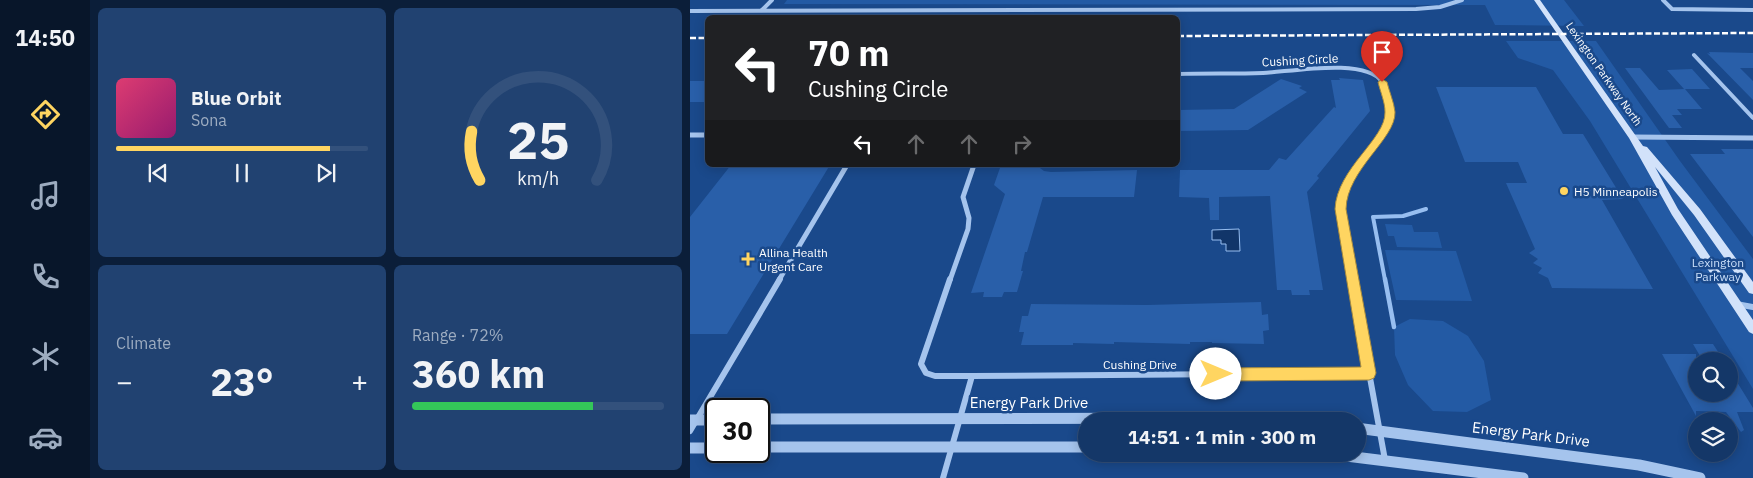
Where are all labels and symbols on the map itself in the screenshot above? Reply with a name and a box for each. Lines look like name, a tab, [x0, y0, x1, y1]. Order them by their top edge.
street label: Lexington Parkway North	[1563, 20, 1645, 128]
pin	[1361, 31, 1403, 82]
street label: Cushing Circle	[1261, 50, 1339, 69]
place label: H5 Minneapolis	[1574, 184, 1658, 199]
marker: H5 Minneapolis	[1558, 185, 1570, 197]
place label: Allina Health Urgent Care	[759, 245, 828, 274]
marker: Allina Health Urgent Care	[741, 252, 755, 266]
park label: Lexington Parkway	[1692, 255, 1744, 284]
position arrow	[1189, 347, 1241, 399]
street label: Cushing Drive	[1103, 357, 1177, 372]
street label: Energy Park Drive	[970, 393, 1088, 412]
speed limit sign: 30	[705, 398, 770, 463]
street label: Energy Park Drive	[1471, 417, 1591, 451]

